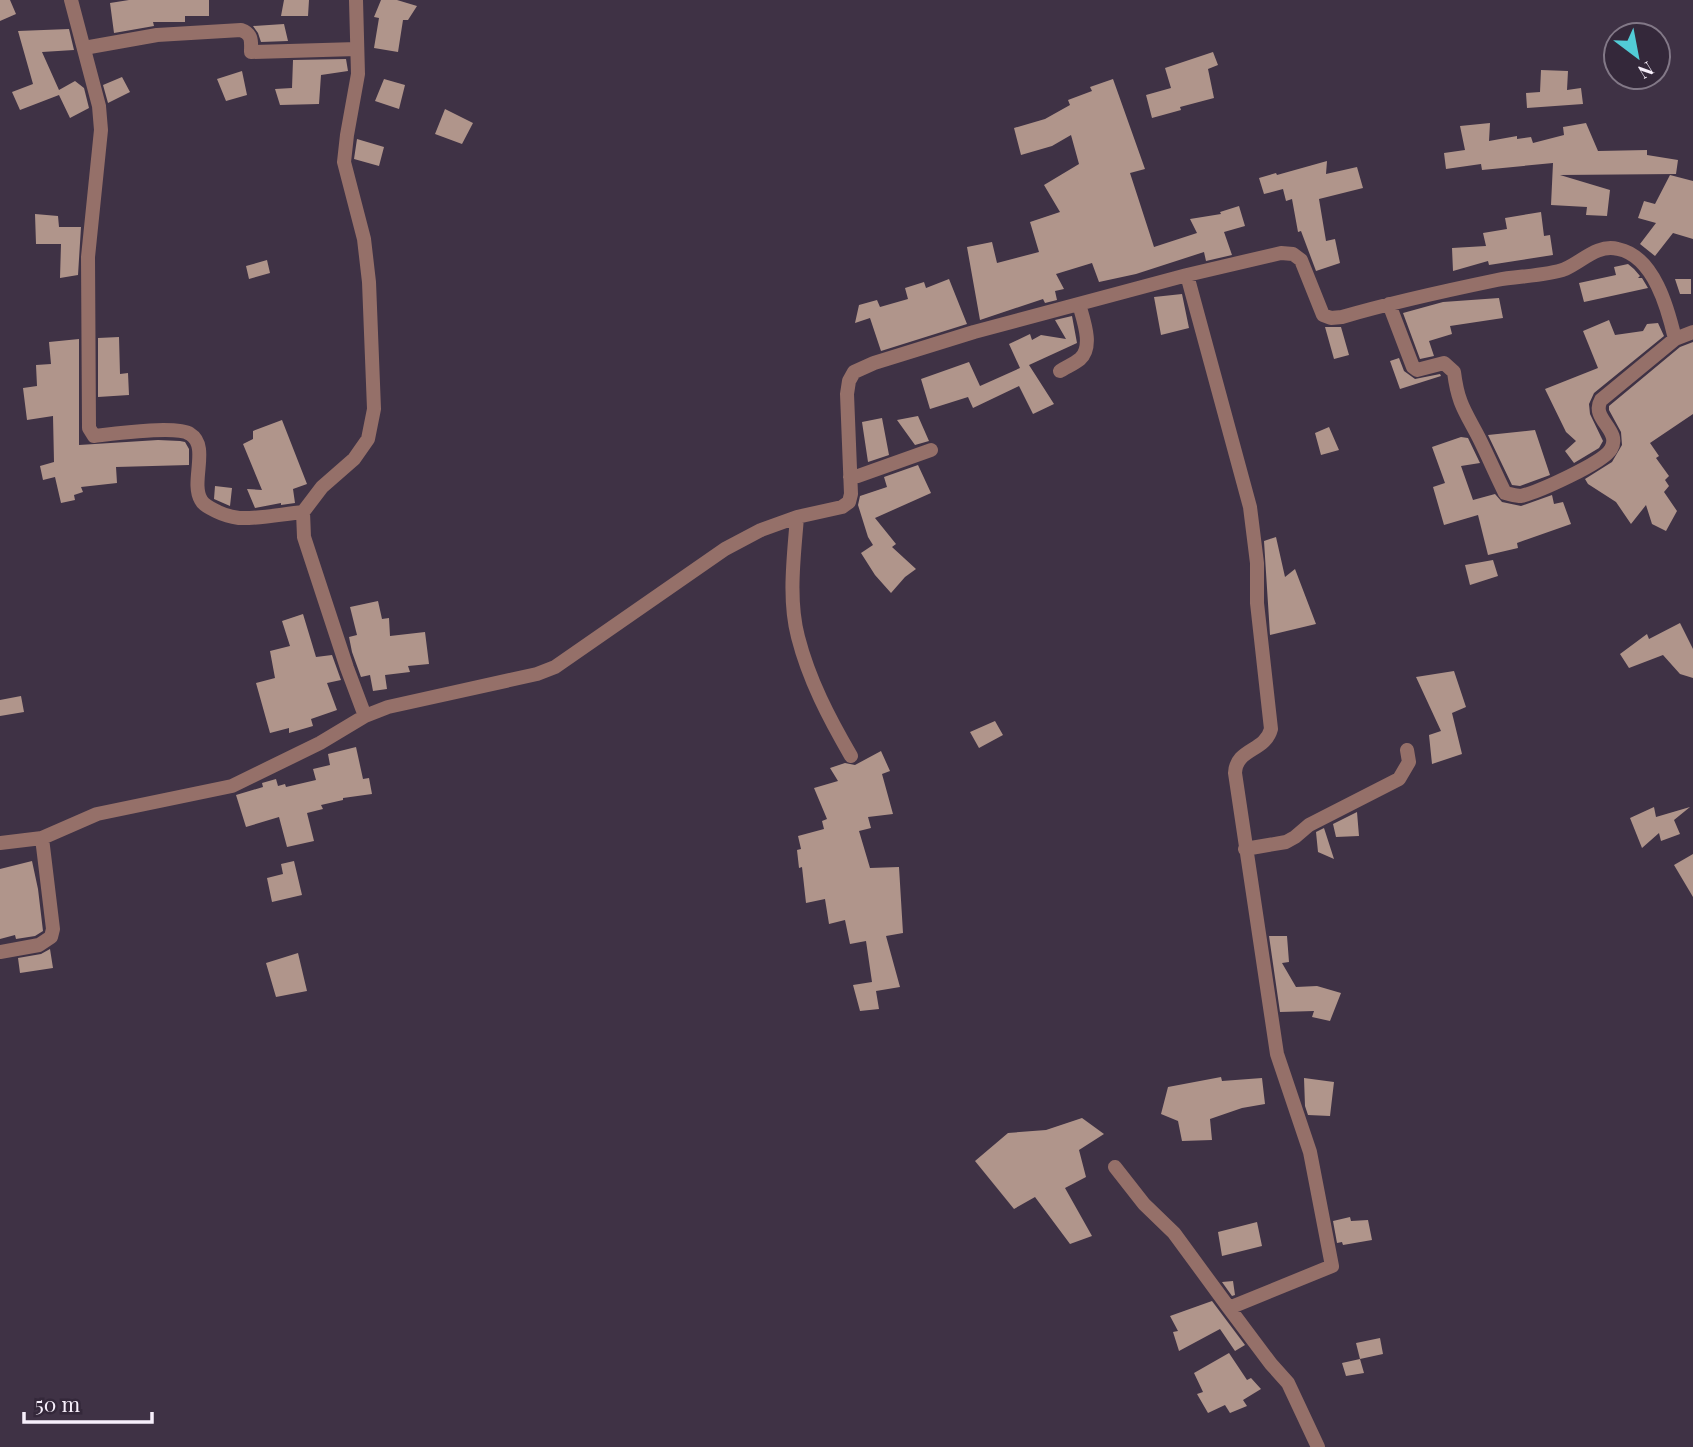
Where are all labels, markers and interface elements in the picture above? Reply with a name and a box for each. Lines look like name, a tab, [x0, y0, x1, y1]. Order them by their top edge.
north arrow	[1602, 21, 1672, 91]
text: N	[1634, 57, 1659, 86]
scale bar	[24, 1380, 152, 1424]
text: 50 m	[35, 1389, 81, 1417]

